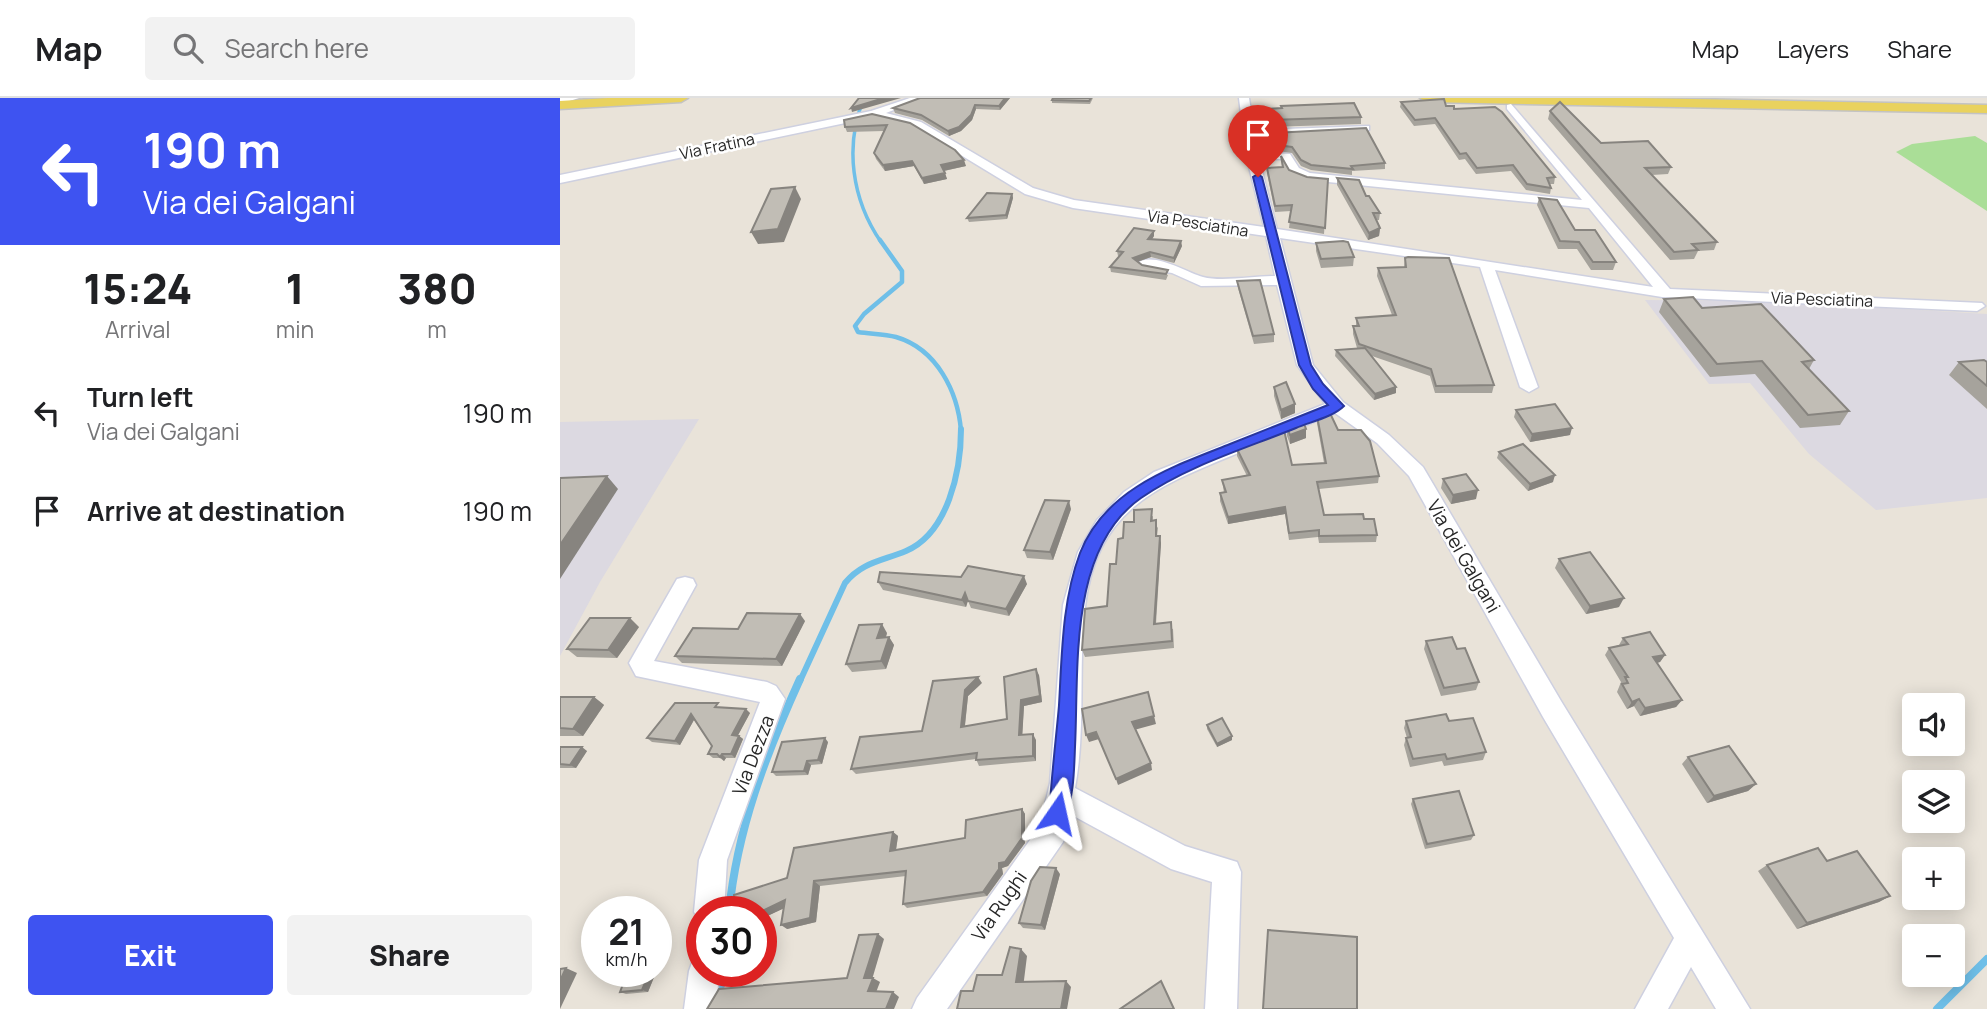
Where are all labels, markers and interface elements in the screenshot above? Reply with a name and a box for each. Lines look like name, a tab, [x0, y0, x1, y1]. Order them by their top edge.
search box	[145, 17, 635, 80]
text: Map	[35, 26, 103, 71]
icon: search	[169, 29, 207, 67]
text: Search here	[225, 30, 369, 66]
text: Map	[1692, 32, 1739, 65]
text: Layers	[1777, 32, 1849, 65]
text: Share	[1887, 32, 1952, 65]
pin	[1228, 105, 1288, 177]
text: 190 m	[143, 116, 281, 183]
icon: arrive	[1239, 116, 1277, 154]
icon: left	[28, 126, 119, 217]
street label: Via Fratina	[677, 127, 757, 165]
text: Via dei Galgani	[143, 180, 356, 224]
street label: Via Pesciatina	[1146, 204, 1250, 242]
text: 15:24	[83, 259, 192, 317]
text: 1	[285, 259, 304, 317]
text: 380	[397, 259, 477, 317]
street label: Via Pesciatina	[1770, 286, 1874, 312]
text: Arrival	[105, 313, 171, 345]
text: min	[276, 313, 314, 345]
text: m	[427, 313, 447, 345]
text: Turn left	[87, 379, 194, 415]
icon: left	[28, 394, 66, 432]
text: 190 m	[463, 395, 532, 431]
text: Via dei Galgani	[87, 415, 240, 447]
icon: arrive	[28, 492, 66, 530]
text: Arrive at destination	[87, 493, 345, 529]
text: 190 m	[463, 493, 532, 529]
street label: Via dei Galgani	[1421, 495, 1507, 617]
map controls	[1902, 693, 1965, 987]
button: sound	[1902, 693, 1965, 756]
street label: Via Dezza	[726, 711, 780, 799]
button: layers	[1902, 770, 1965, 833]
position arrow	[1020, 776, 1094, 850]
button: +	[1902, 847, 1965, 910]
street label: Via Rughi	[965, 866, 1033, 946]
speed limit sign: 30	[686, 896, 777, 987]
text: 21	[608, 908, 645, 956]
button: Exit	[28, 915, 273, 995]
button: Share	[287, 915, 532, 995]
button: −	[1902, 924, 1965, 987]
text: km/h	[606, 947, 647, 971]

